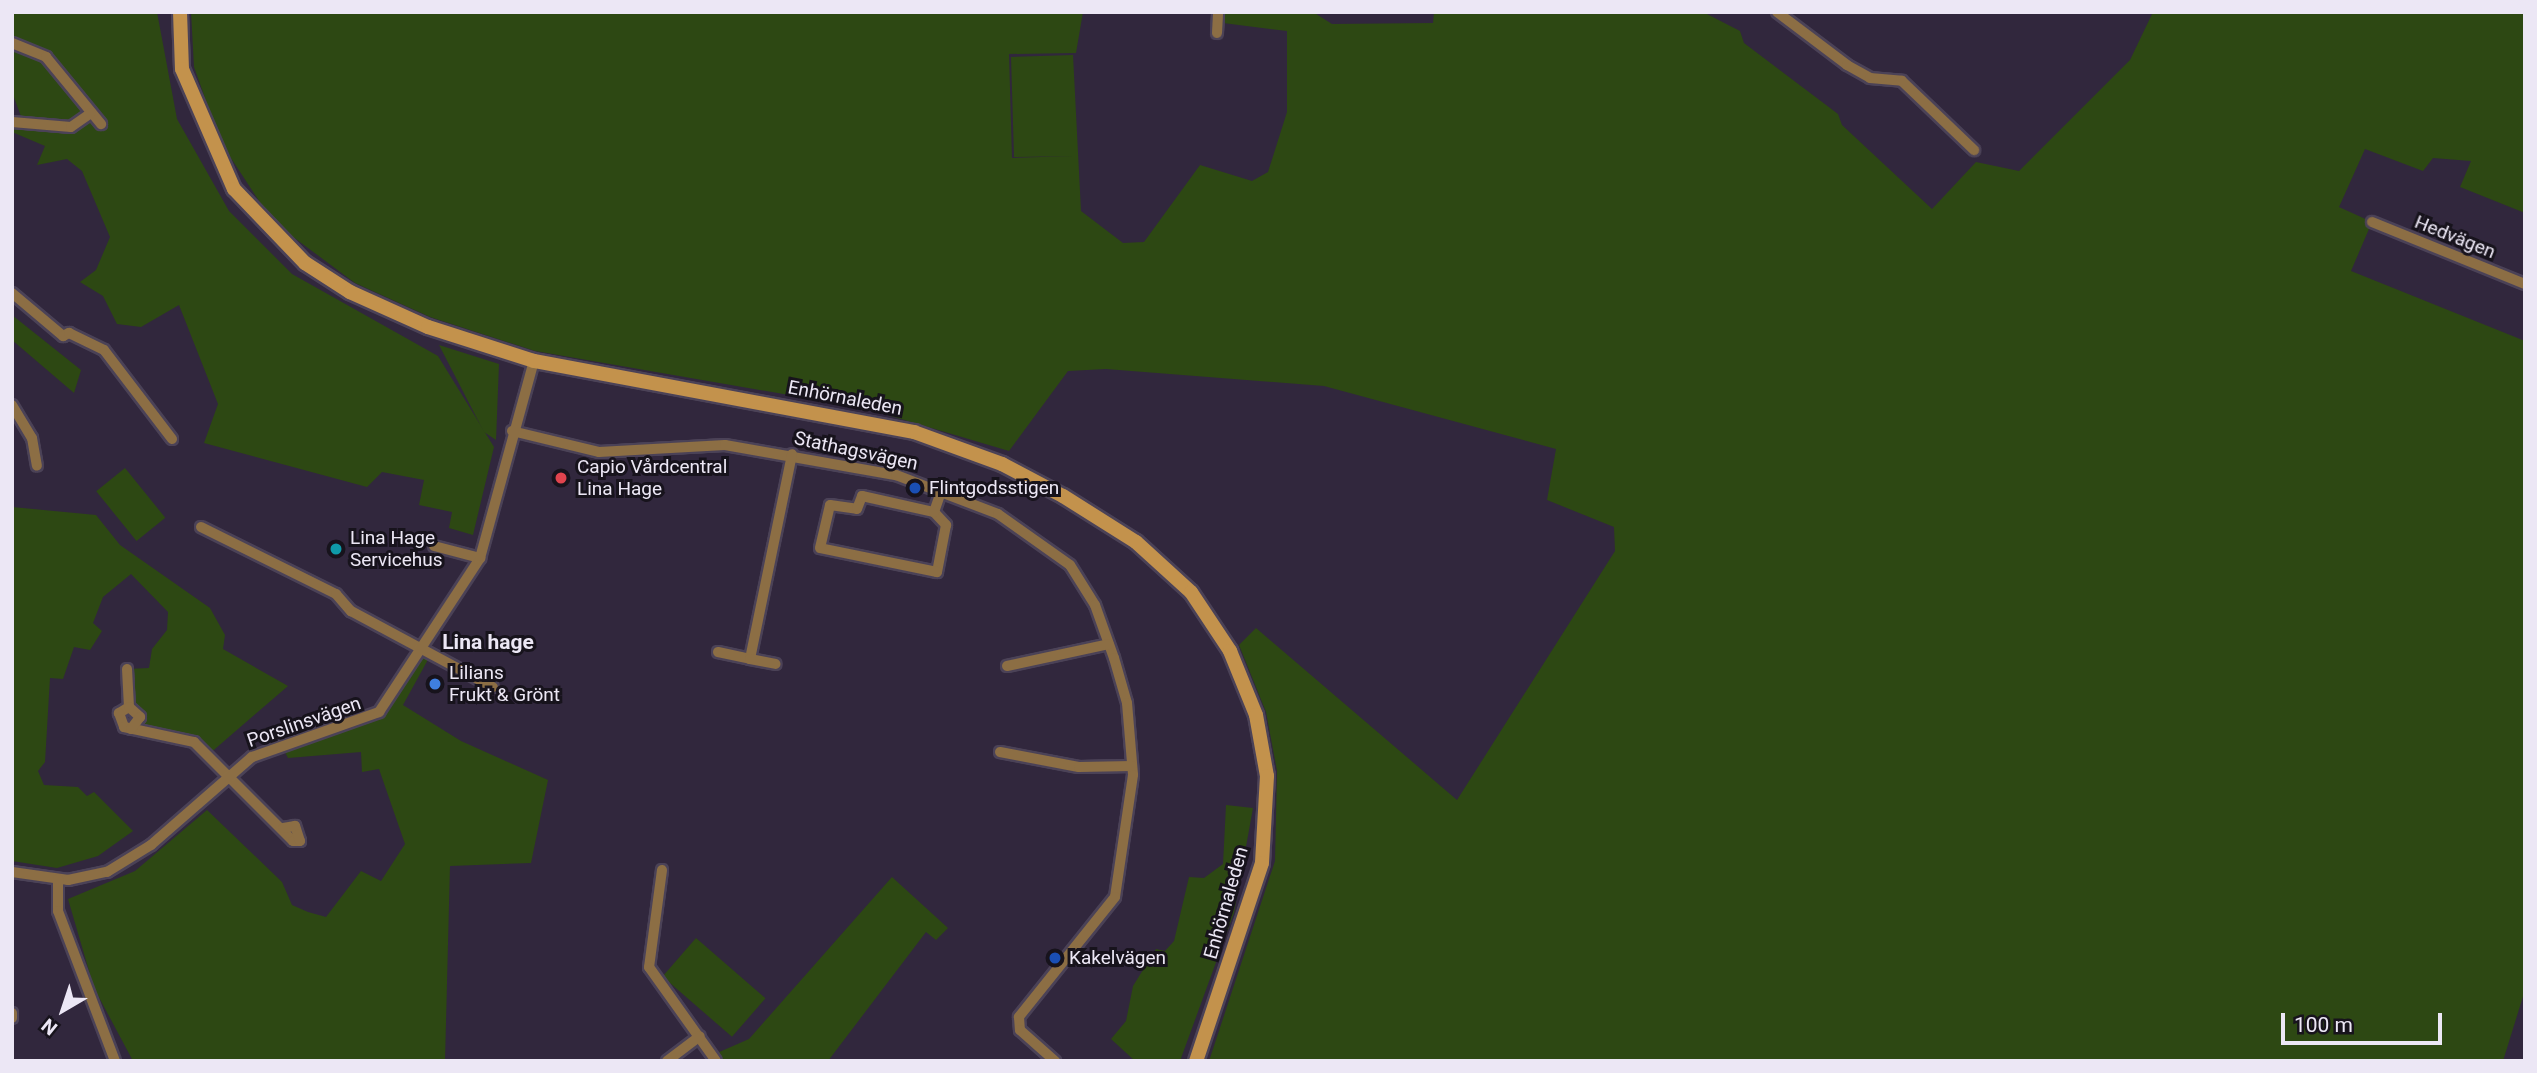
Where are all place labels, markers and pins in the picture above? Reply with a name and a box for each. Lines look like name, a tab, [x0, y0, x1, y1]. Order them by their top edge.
place label: Capio Vårdcentral Lina Hage	[577, 456, 727, 500]
marker: Capio Vårdcentral Lina Hage	[551, 468, 571, 488]
place label: Flintgodsstigen	[929, 477, 1059, 499]
marker: Flintgodsstigen	[907, 480, 923, 496]
place label: Lina Hage Servicehus	[350, 527, 443, 571]
marker: Lina Hage Servicehus	[328, 541, 344, 557]
place label: Lilians Frukt & Grönt	[449, 662, 560, 706]
marker: Lilians Frukt & Grönt	[427, 676, 443, 692]
place label: Kakelvägen	[1069, 947, 1166, 969]
marker: Kakelvägen	[1047, 950, 1063, 966]

